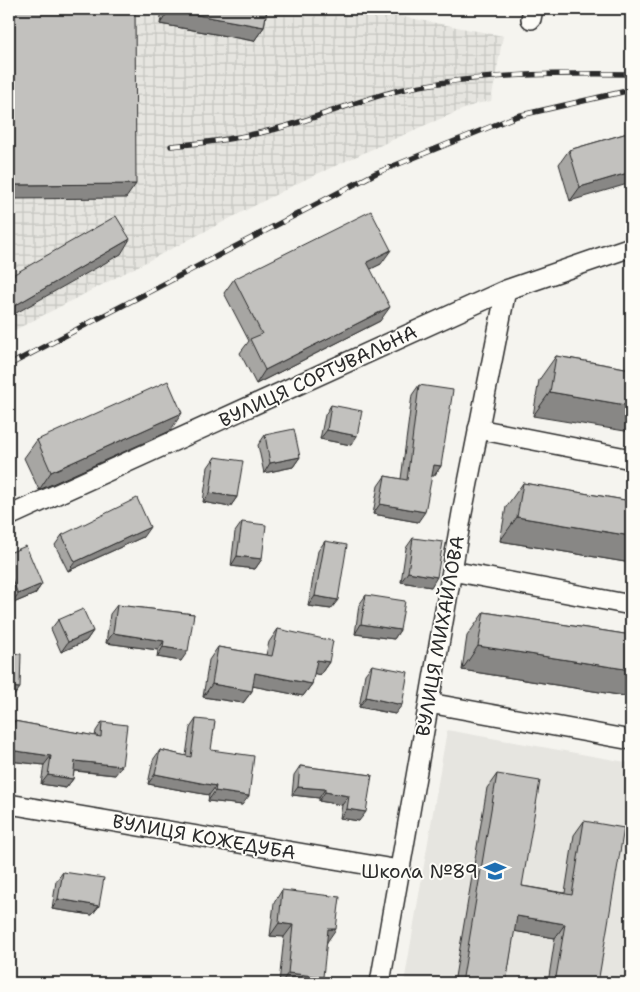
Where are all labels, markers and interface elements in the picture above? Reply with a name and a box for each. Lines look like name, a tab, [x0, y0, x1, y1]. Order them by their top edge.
street label: ВУЛИЦЯ СОРТУВАЛЬНА	[215, 319, 421, 433]
street label: ВУЛИЦЯ МИХАЙЛОВА	[410, 533, 470, 738]
street label: ВУЛИЦЯ КОЖЕДУБА	[110, 809, 298, 865]
school or university icon: Школа №89	[482, 858, 508, 884]
place label: Школа №89	[361, 859, 478, 884]

